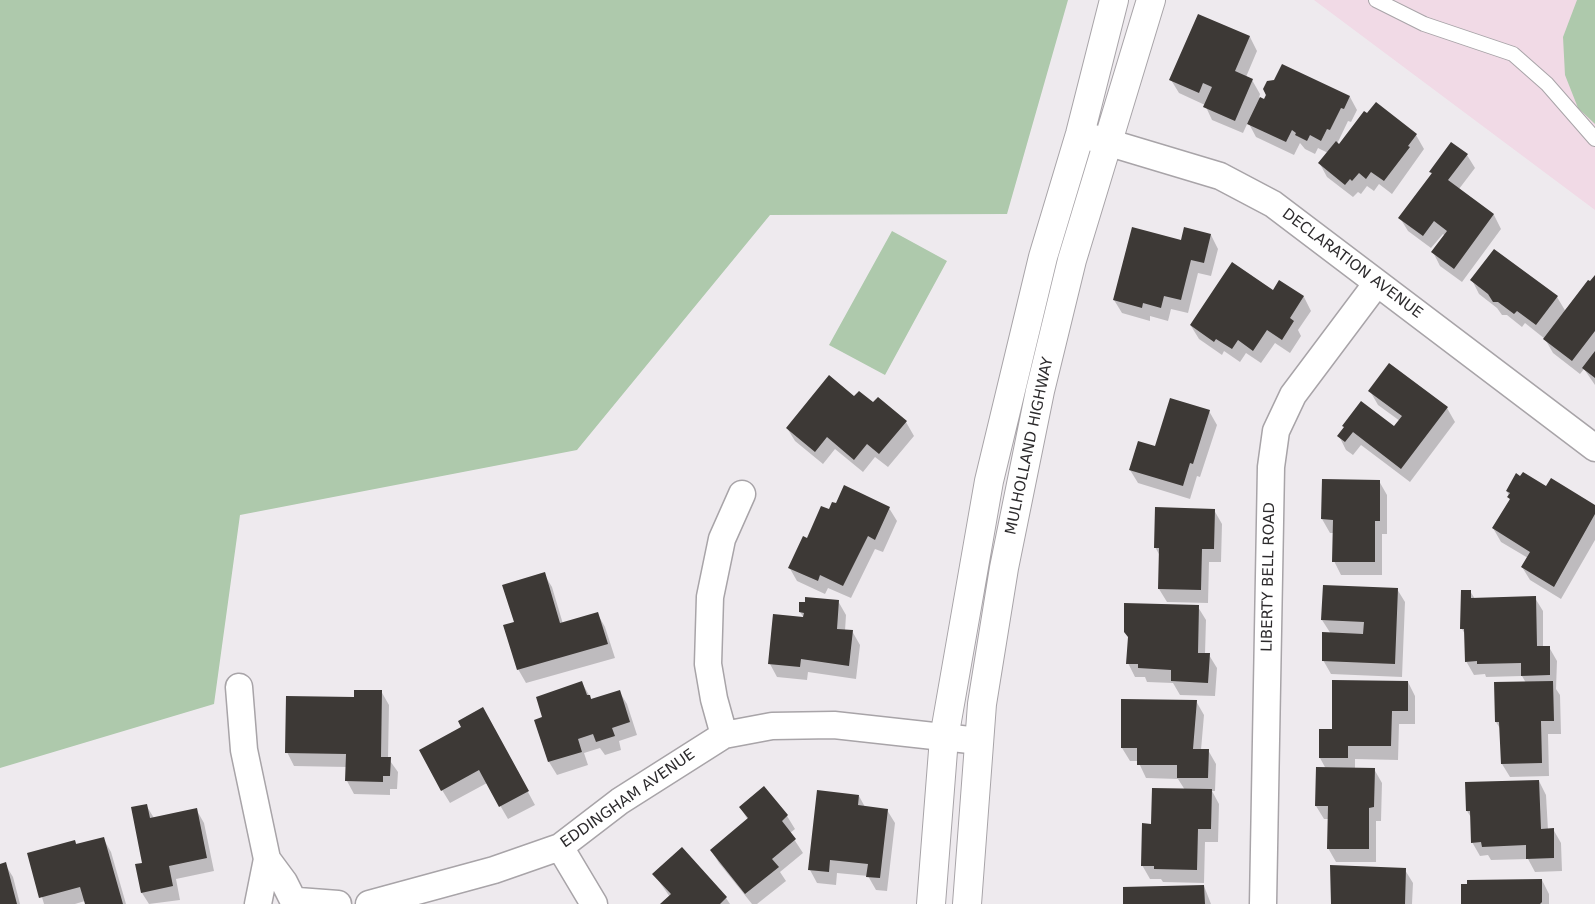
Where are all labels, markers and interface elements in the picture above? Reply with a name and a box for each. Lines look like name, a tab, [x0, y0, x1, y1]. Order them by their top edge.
street label: DECLARATION AVENUE	[1278, 205, 1426, 323]
street label: MULHOLLAND HIGHWAY	[1002, 356, 1058, 536]
street label: LIBERTY BELL ROAD	[1259, 502, 1279, 652]
street label: EDDINGHAM AVENUE	[557, 746, 699, 852]

